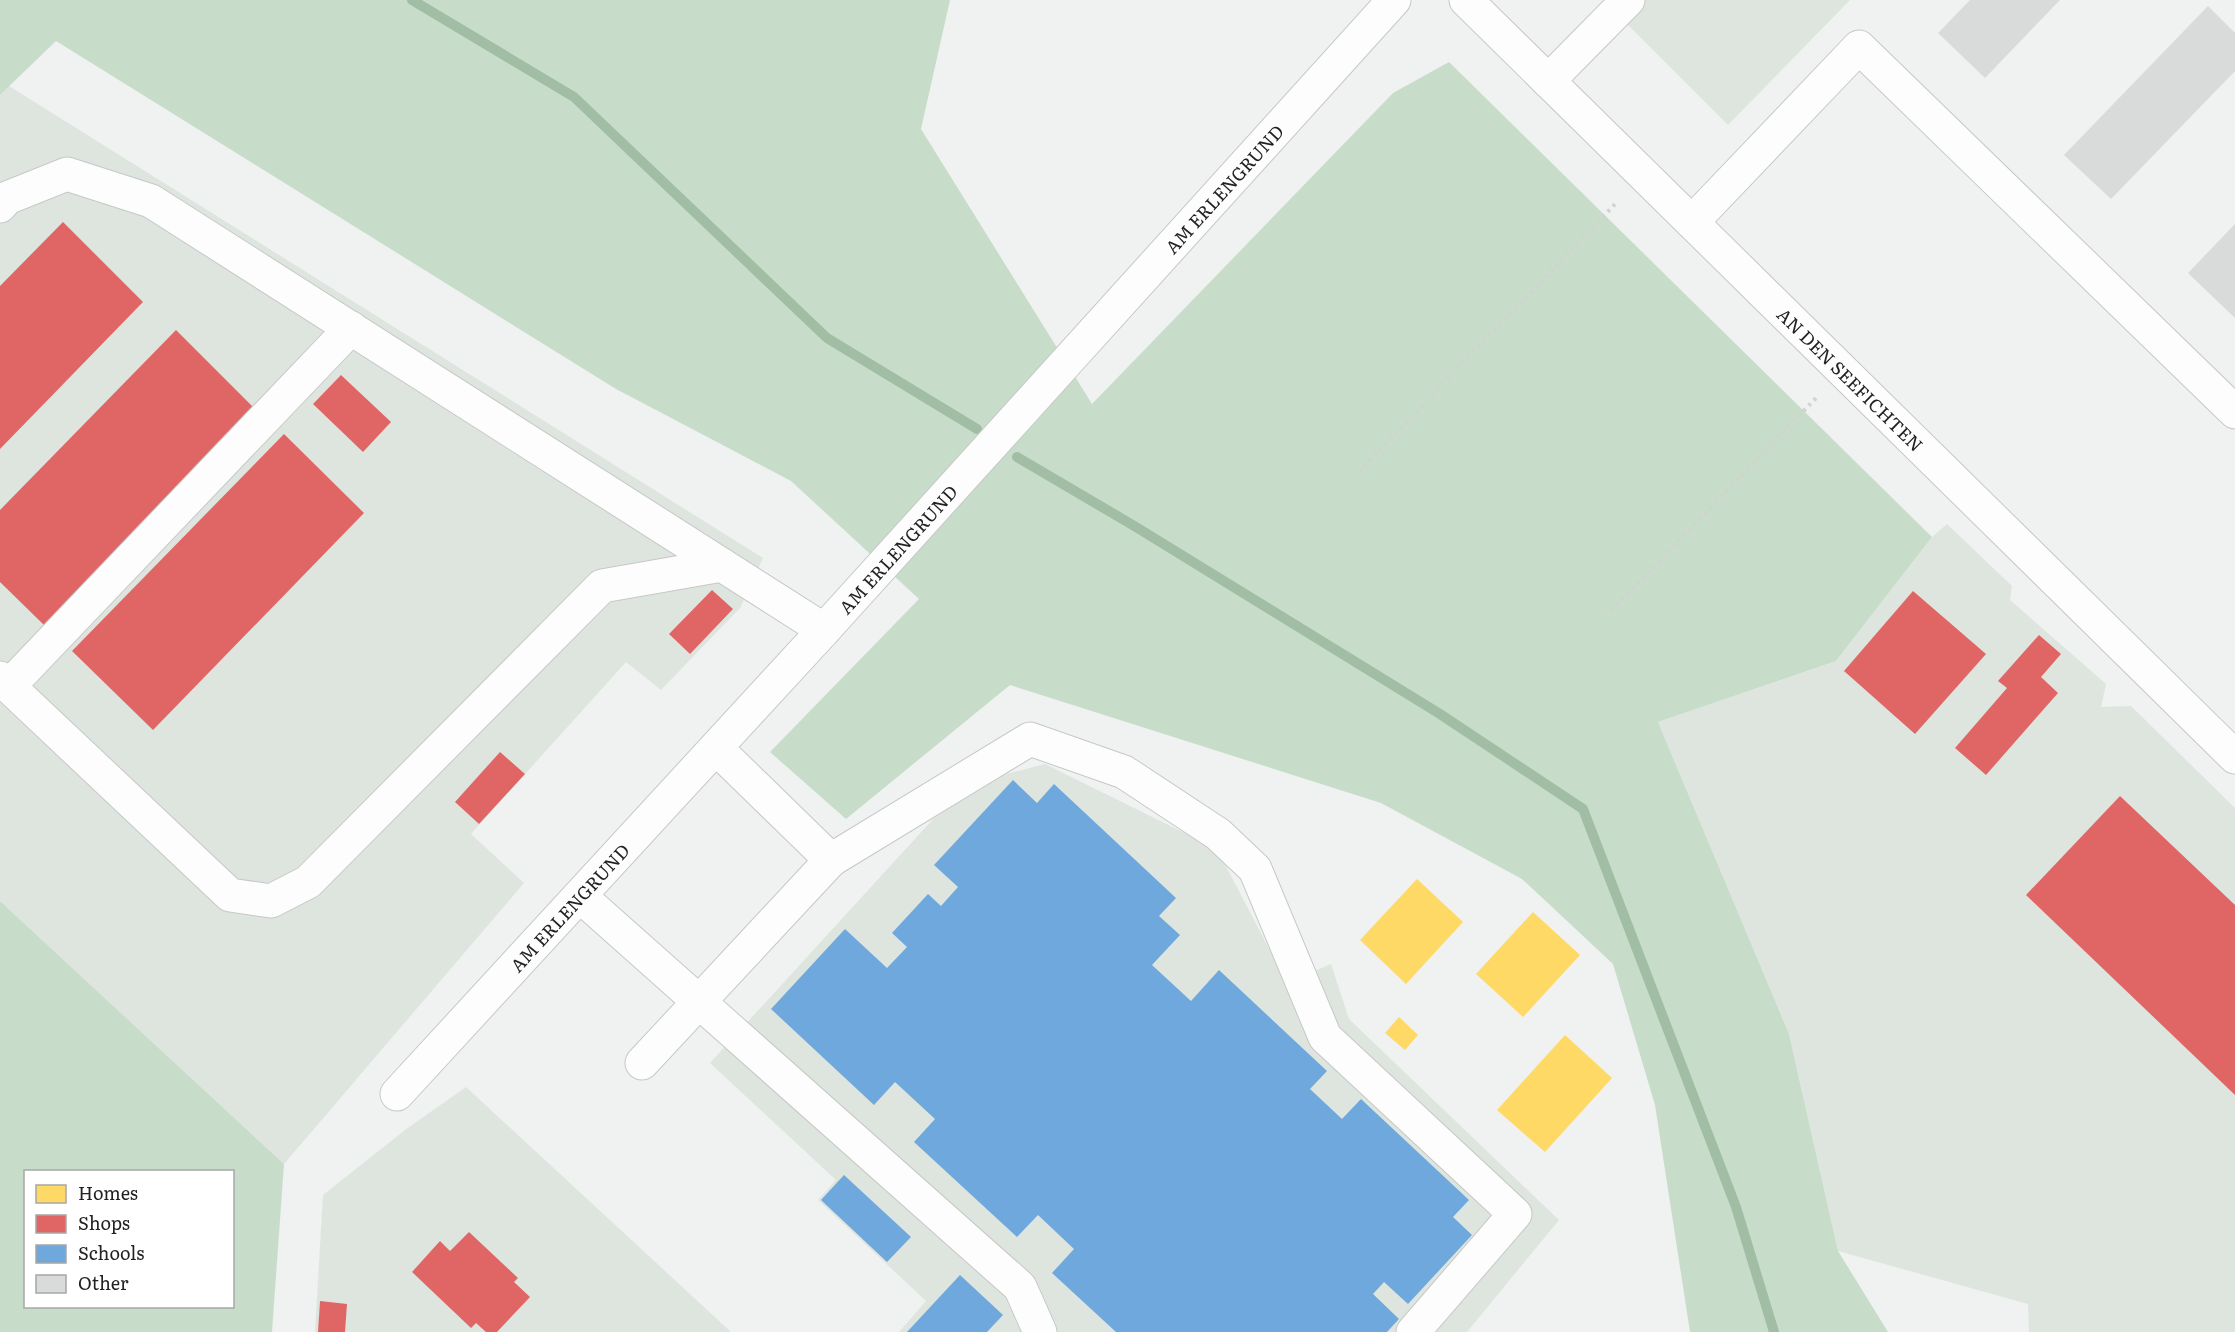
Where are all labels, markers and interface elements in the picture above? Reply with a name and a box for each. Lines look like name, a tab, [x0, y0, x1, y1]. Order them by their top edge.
street label: AM ERLENGRUND	[1158, 118, 1289, 259]
street label: AN DEN SEEFICHTEN	[1772, 301, 1930, 457]
street label: AM ERLENGRUND	[832, 478, 963, 620]
street label: AM ERLENGRUND	[503, 837, 635, 977]
legend	[24, 1170, 234, 1308]
text: Homes	[78, 1179, 138, 1206]
text: Shops	[78, 1209, 130, 1236]
text: Schools	[78, 1239, 144, 1266]
text: Other	[78, 1269, 129, 1296]

